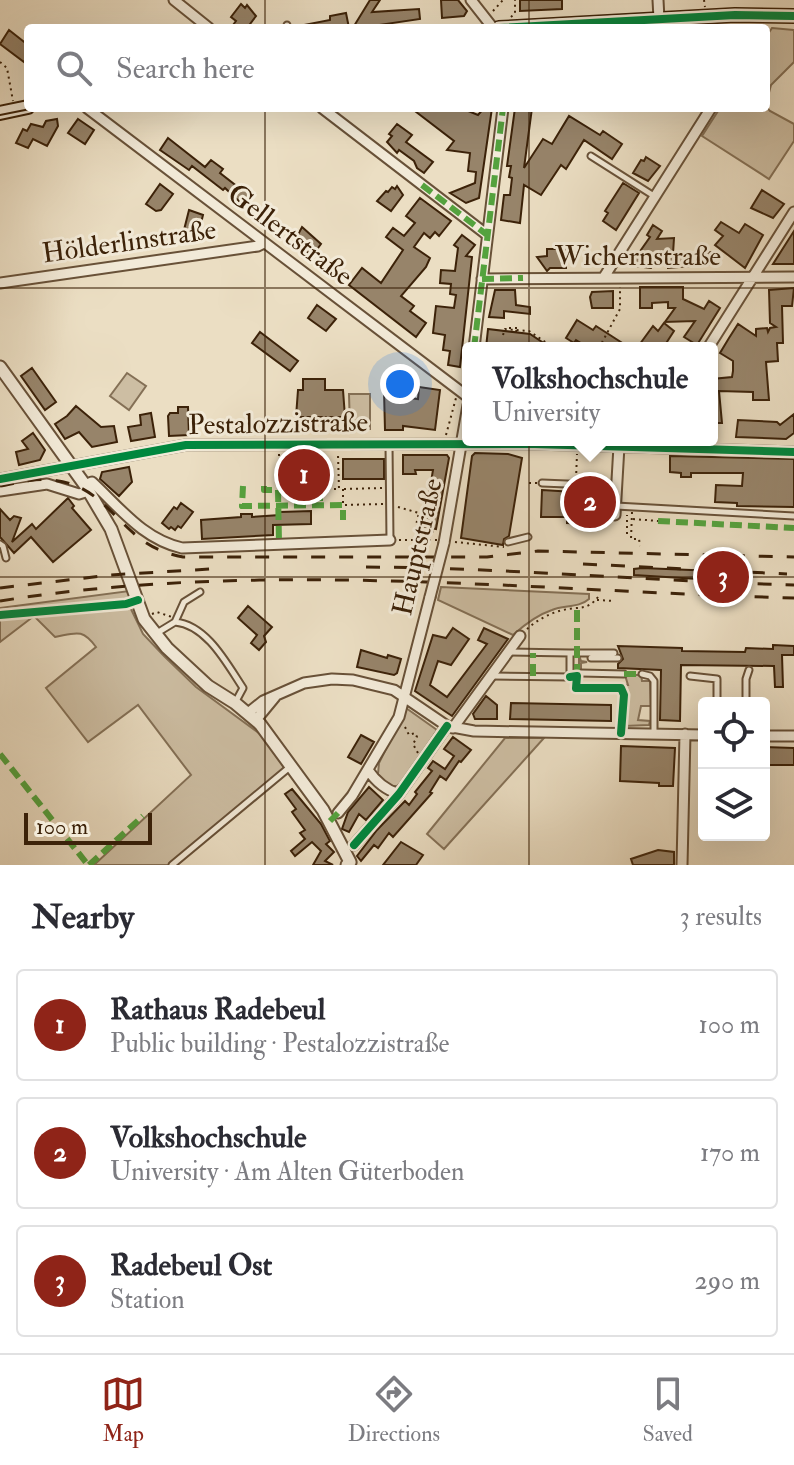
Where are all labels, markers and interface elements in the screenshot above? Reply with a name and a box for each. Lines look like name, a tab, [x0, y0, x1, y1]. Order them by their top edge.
search box	[24, 24, 770, 112]
icon: search	[52, 46, 96, 90]
text: Search here	[116, 50, 255, 87]
street label: Gellertstraße	[220, 176, 360, 294]
street label: Hölderlinstraße	[40, 212, 219, 272]
street label: Wichernstraße	[554, 239, 721, 274]
popup	[462, 342, 718, 446]
text: Volkshochschule	[492, 360, 688, 397]
your location	[380, 364, 420, 404]
text: University	[492, 397, 600, 429]
street label: Pestalozzistraße	[188, 405, 369, 443]
pin: 1	[278, 445, 330, 505]
pin: 2	[564, 472, 616, 532]
street label: Hauptstraße	[385, 475, 451, 619]
pin: 3	[697, 547, 749, 607]
map controls	[698, 697, 770, 841]
button: locate	[698, 697, 770, 769]
button: layers	[698, 769, 770, 841]
scale bar	[24, 809, 152, 845]
text: 100 m	[36, 813, 88, 841]
text: Nearby	[32, 896, 134, 939]
text: 3 results	[680, 901, 762, 933]
text: Rathaus Radebeul	[110, 991, 325, 1028]
text: 1	[55, 1009, 65, 1041]
text: 100 m	[699, 1009, 760, 1041]
text: Public building · Pestalozzistraße	[110, 1028, 449, 1060]
text: Volkshochschule	[110, 1119, 307, 1156]
text: 2	[53, 1137, 67, 1169]
text: 170 m	[700, 1137, 760, 1169]
text: University · Am Alten Güterboden	[110, 1156, 464, 1188]
text: Radebeul Ost	[110, 1247, 272, 1284]
text: 3	[55, 1265, 65, 1297]
text: 290 m	[695, 1265, 760, 1297]
text: Station	[110, 1284, 185, 1316]
tab: Map	[101, 1372, 145, 1448]
tab: Directions	[348, 1372, 440, 1448]
tab: Saved	[643, 1372, 693, 1448]

